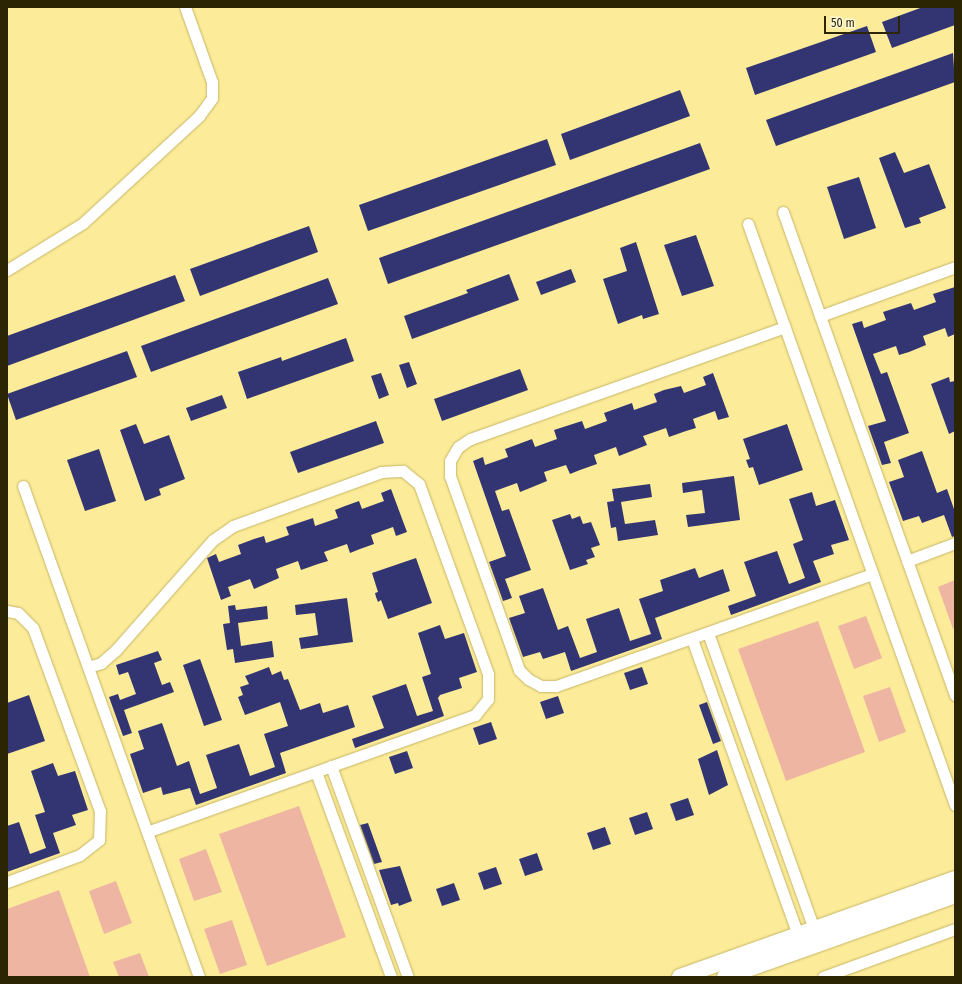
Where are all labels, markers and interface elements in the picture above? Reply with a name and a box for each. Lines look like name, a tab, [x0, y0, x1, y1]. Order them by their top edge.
scale bar	[826, 8, 902, 34]
text: 50 m	[831, 16, 855, 30]

